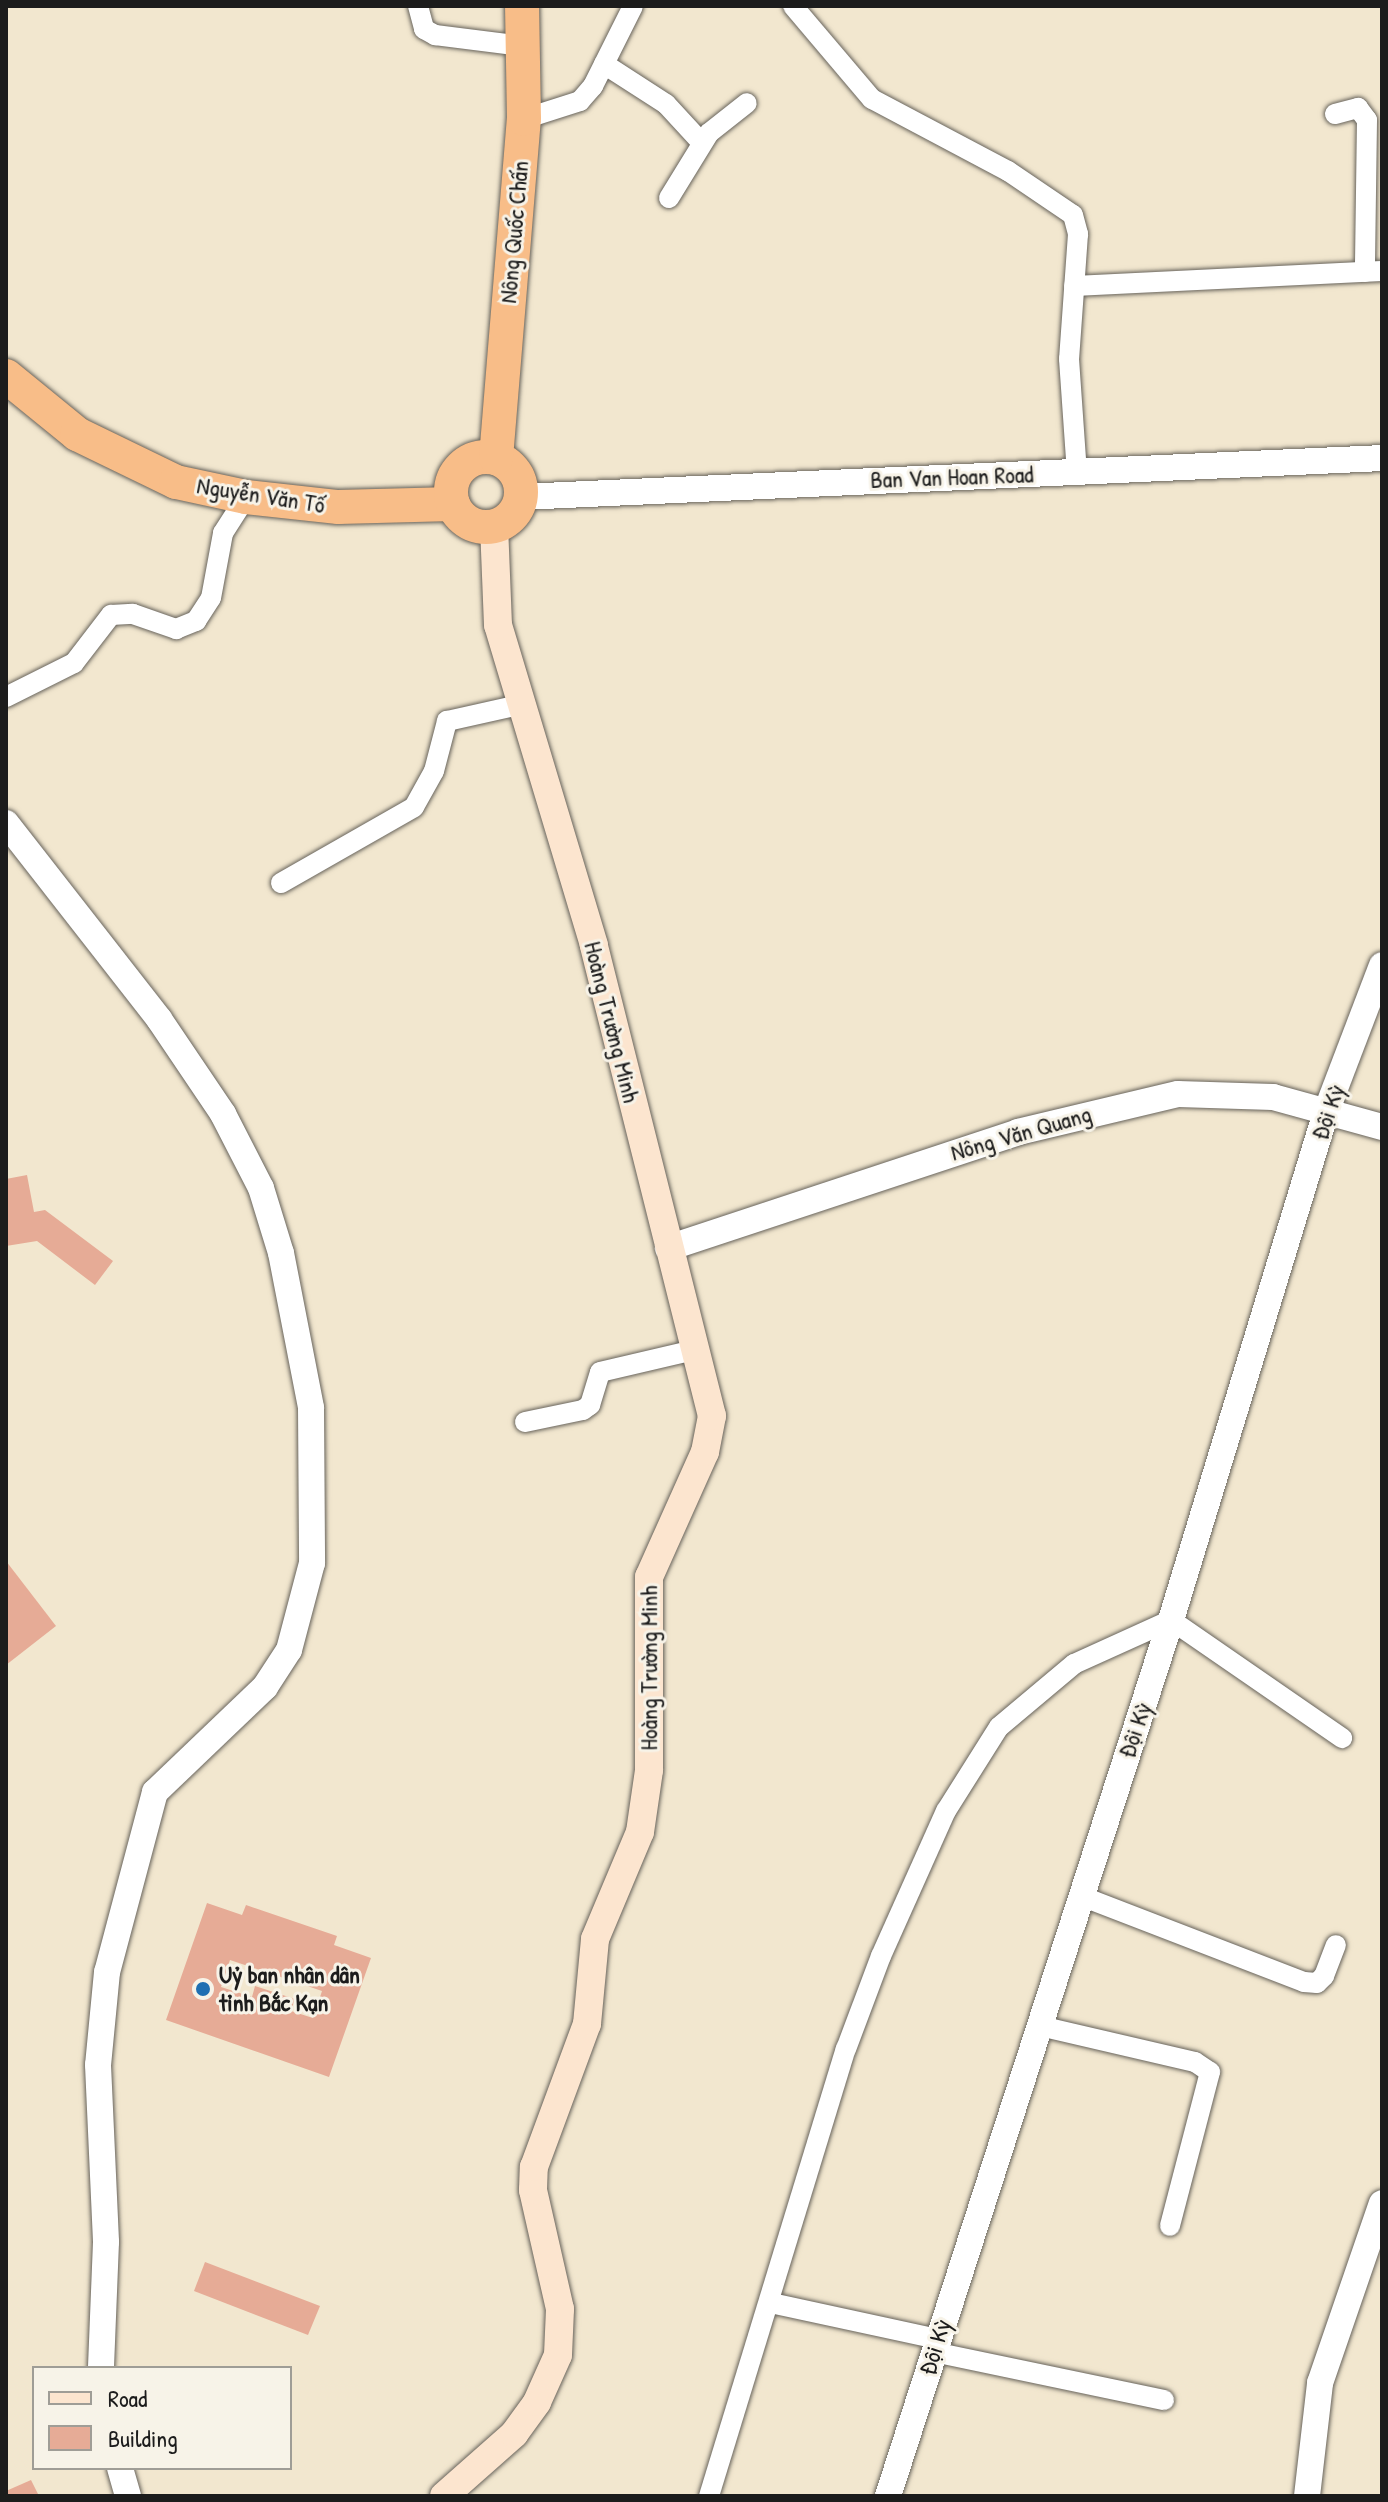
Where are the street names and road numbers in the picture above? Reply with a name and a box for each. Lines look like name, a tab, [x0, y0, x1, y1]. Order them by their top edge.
street label: Nông Quốc Chấn	[493, 160, 535, 304]
street label: Ban Van Hoan Road	[870, 460, 1034, 494]
street label: Nguyễn Văn Tố	[195, 471, 327, 519]
street label: Hoàng Trường Minh	[578, 939, 646, 1105]
street label: Đội Kỳ	[1305, 1081, 1351, 1143]
street label: Nông Văn Quang	[947, 1099, 1095, 1167]
street label: Hoàng Trường Minh	[635, 1586, 663, 1750]
street label: Đội Kỳ	[1112, 1699, 1158, 1761]
street label: Đội Kỳ	[913, 2316, 957, 2378]

